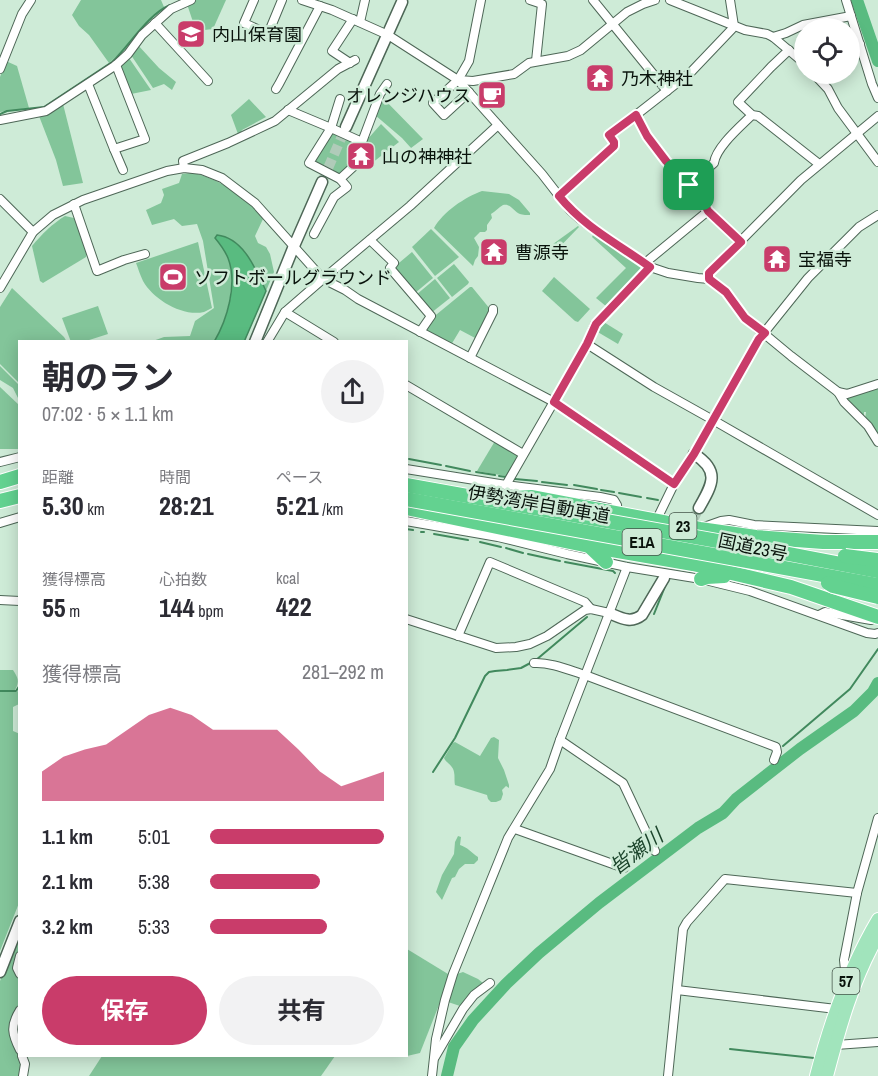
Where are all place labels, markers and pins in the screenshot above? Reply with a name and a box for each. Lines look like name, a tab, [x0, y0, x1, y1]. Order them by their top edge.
school or university icon: 内山保育園	[175, 18, 207, 50]
place label: 内山保育園	[212, 22, 302, 47]
temple icon: 乃木神社	[584, 62, 616, 94]
place label: 乃木神社	[621, 66, 693, 91]
cafe icon: オレンジハウス	[476, 79, 508, 111]
place label: オレンジハウス	[346, 83, 471, 108]
temple icon: 山の神神社	[345, 140, 377, 172]
place label: 山の神神社	[382, 144, 472, 169]
pin	[663, 159, 714, 210]
temple icon: 曹源寺	[478, 236, 510, 268]
place label: 曹源寺	[515, 240, 569, 265]
temple icon: 宝福寺	[761, 243, 793, 275]
place label: 宝福寺	[798, 247, 852, 272]
sports icon: ソフトボールグラウンド	[157, 261, 189, 293]
place label: ソフトボールグラウンド	[194, 265, 392, 290]

